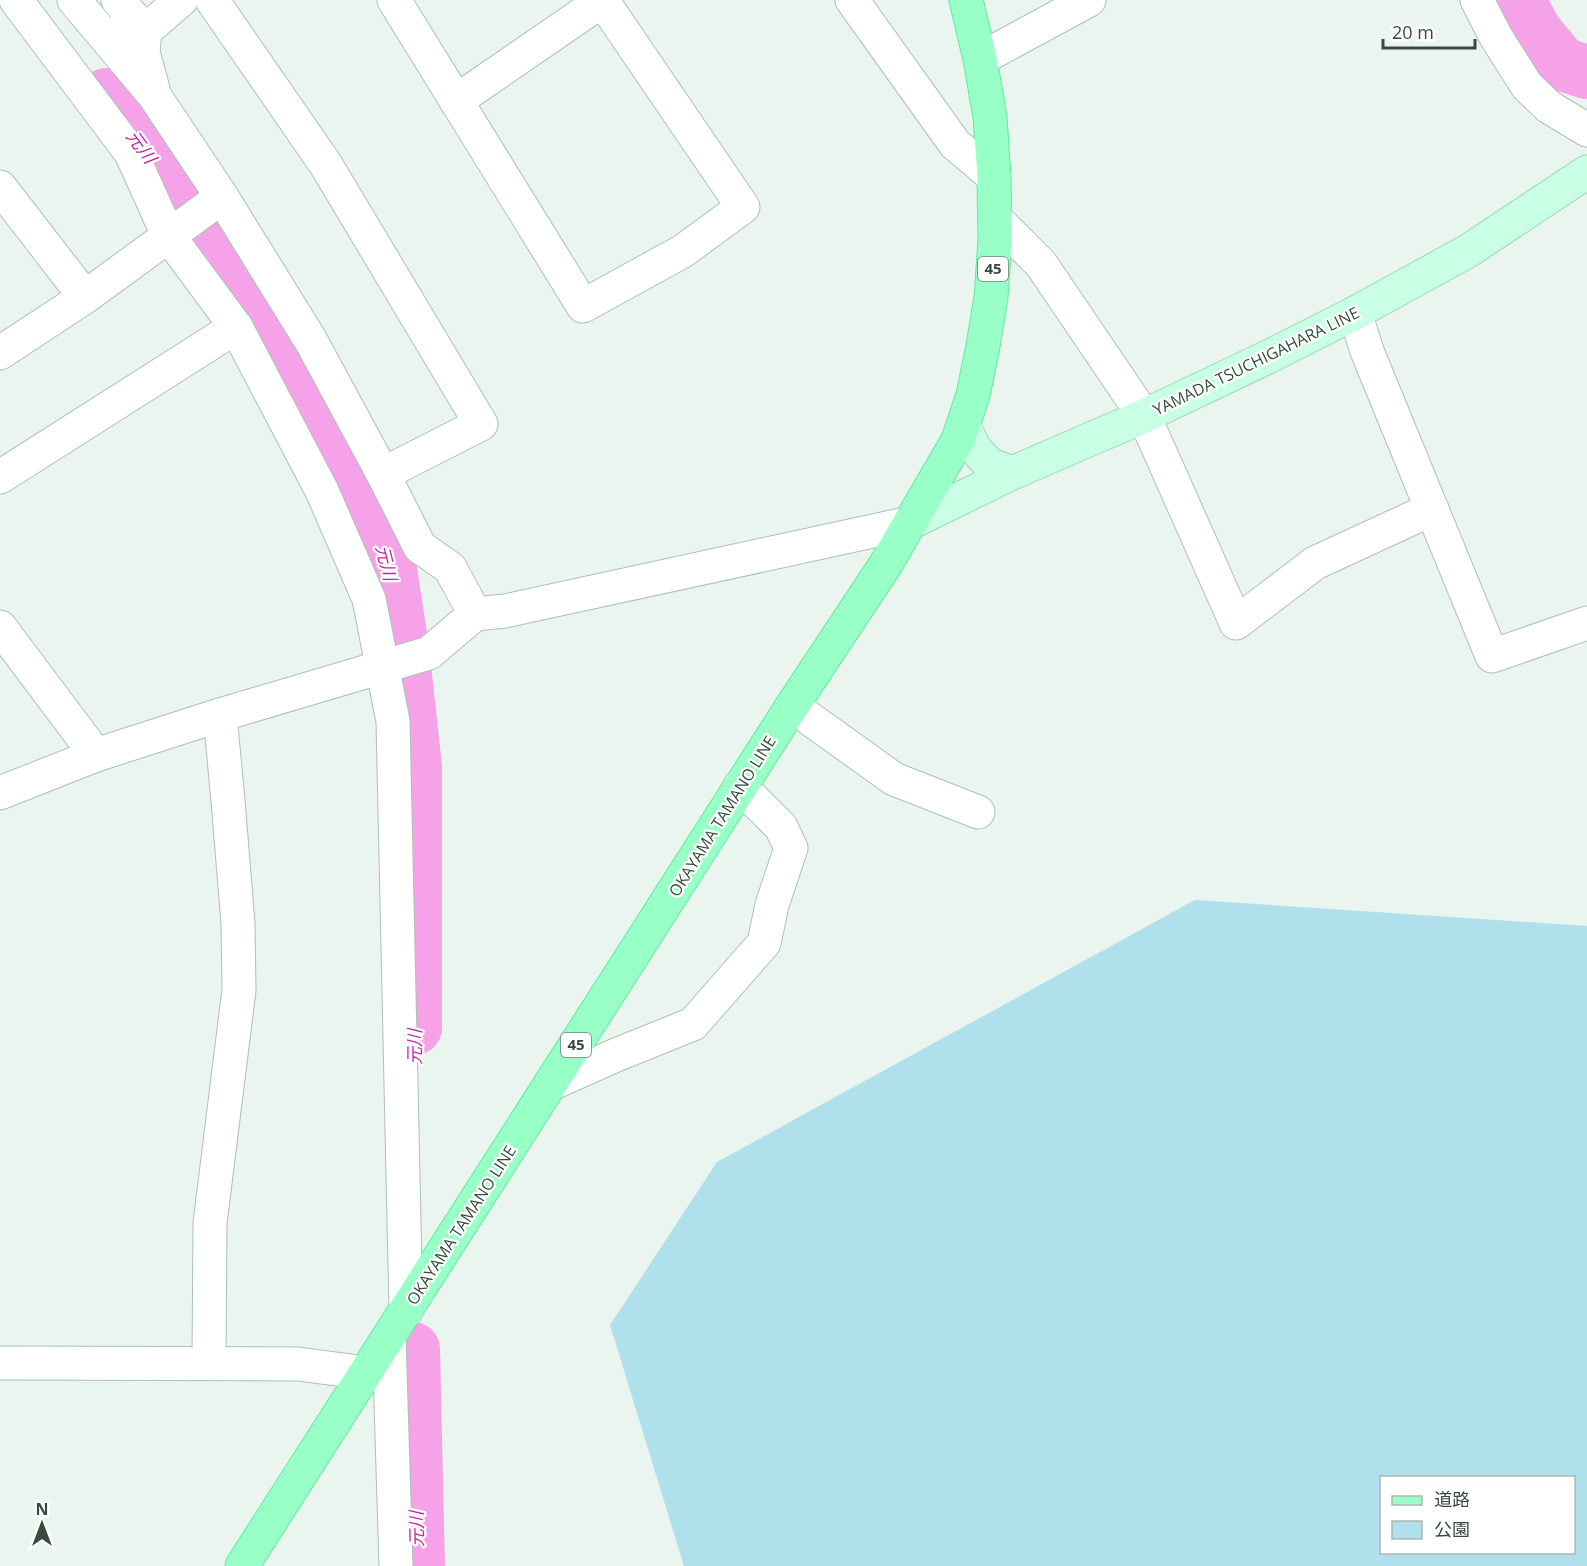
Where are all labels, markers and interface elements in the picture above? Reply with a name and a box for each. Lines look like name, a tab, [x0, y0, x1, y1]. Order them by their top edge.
scale bar	[1383, 12, 1474, 50]
text: 20 m	[1392, 20, 1434, 44]
water label: 元川	[122, 125, 163, 170]
road number: 45	[978, 257, 1008, 281]
street label: YAMADA TSUCHIGAHARA LINE	[1149, 301, 1363, 421]
water label: 元川	[371, 542, 403, 585]
street label: OKAYAMA TAMANO LINE	[663, 731, 781, 901]
water label: 元川	[402, 1027, 426, 1065]
road number: 45	[561, 1033, 591, 1057]
street label: OKAYAMA TAMANO LINE	[401, 1141, 521, 1309]
legend	[1380, 1476, 1575, 1554]
text: 道路	[1434, 1487, 1470, 1511]
north arrow	[12, 1494, 72, 1554]
text: N	[35, 1498, 49, 1520]
water label: 元川	[404, 1509, 428, 1547]
text: 公園	[1434, 1517, 1470, 1541]

